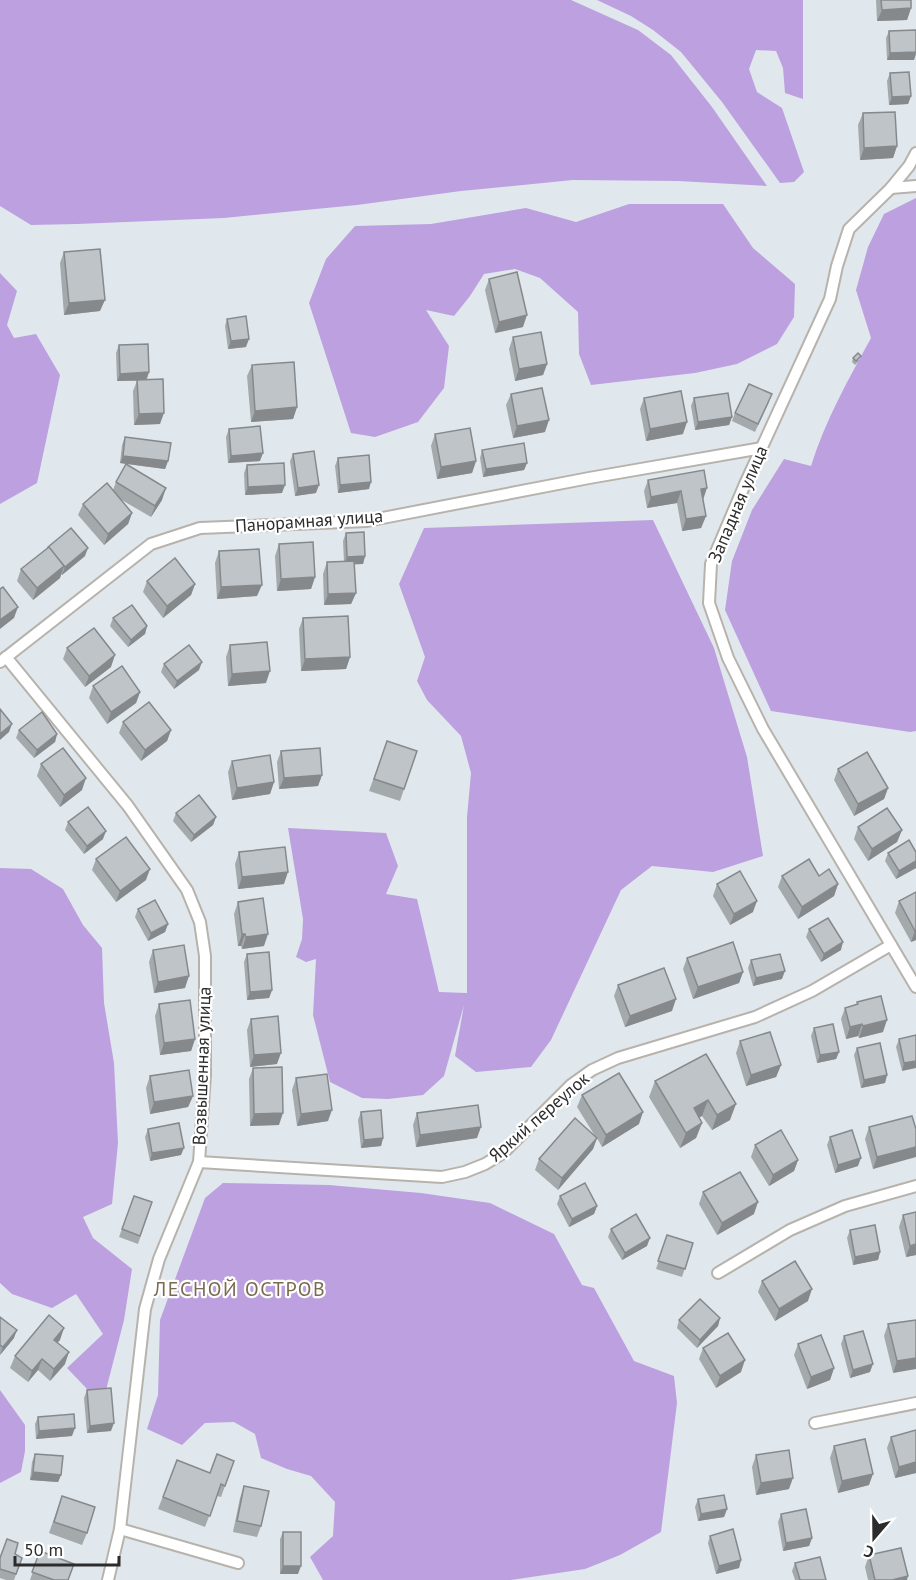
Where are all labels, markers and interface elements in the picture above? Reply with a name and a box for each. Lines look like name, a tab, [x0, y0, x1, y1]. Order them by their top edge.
street label: Западная улица	[703, 442, 773, 566]
street label: Панорамная улица	[234, 504, 384, 537]
street label: Возвышенная улица	[187, 986, 216, 1146]
street label: Яркий переулок	[484, 1066, 594, 1167]
district label: ЛЕСНОЙ ОСТРОВ	[153, 1276, 326, 1302]
north arrow	[844, 1508, 904, 1568]
scale bar	[15, 1529, 118, 1567]
text: 50 m	[24, 1538, 63, 1561]
text: С	[861, 1541, 876, 1563]

